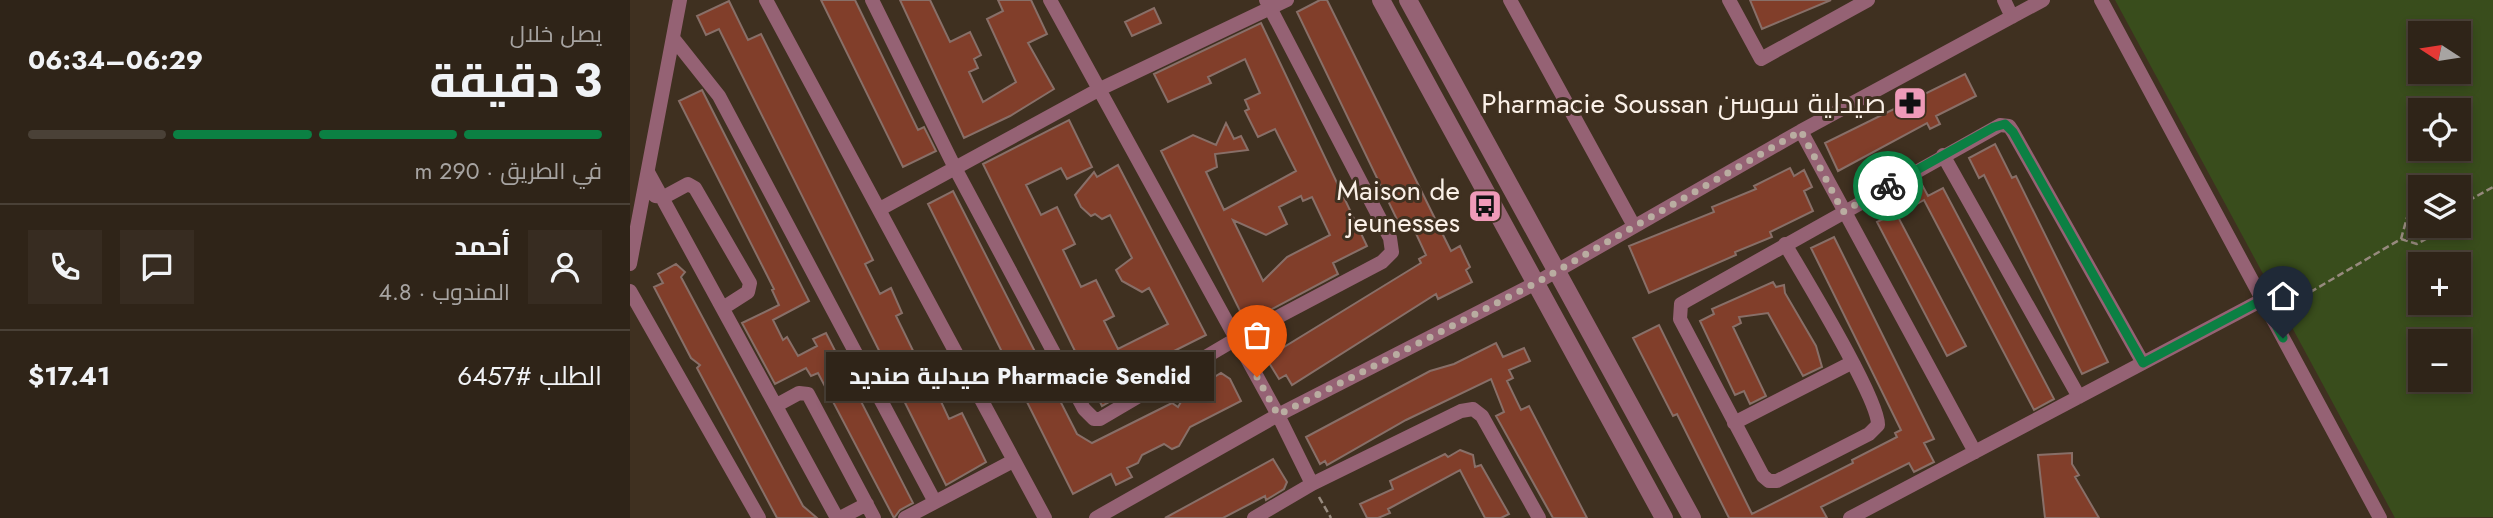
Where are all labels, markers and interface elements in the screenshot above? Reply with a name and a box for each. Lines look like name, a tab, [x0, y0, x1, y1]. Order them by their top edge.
text: يصل خلال	[510, 17, 602, 51]
north arrow	[2408, 21, 2471, 84]
map controls	[2408, 21, 2471, 392]
text: 06:29–06:34	[28, 41, 203, 79]
text: 3 دقيقة	[430, 48, 602, 114]
place label: Pharmacie Soussan صيدلية سوسن	[1481, 83, 1886, 124]
pharmacy icon: Pharmacie Soussan صيدلية سوسن	[1891, 84, 1929, 122]
button: locate	[2408, 98, 2471, 161]
courier	[1853, 151, 1923, 221]
text: في الطريق · 290 m	[414, 154, 602, 188]
icon: bike	[1869, 167, 1907, 205]
place label: Maison de jeunesses	[1337, 170, 1460, 243]
button: layers	[2408, 175, 2471, 238]
bus stop icon: Maison de jeunesses	[1466, 187, 1504, 225]
text: أحمد	[454, 227, 510, 265]
button: phone	[28, 230, 102, 304]
button: chat	[120, 230, 194, 304]
button: person	[528, 230, 602, 304]
button: +	[2408, 252, 2471, 315]
pin	[2253, 266, 2313, 338]
text: المندوب · 4.8	[379, 275, 510, 309]
icon: home	[2264, 277, 2302, 315]
pin	[1227, 305, 1287, 377]
icon: bag	[1238, 316, 1276, 354]
button: −	[2408, 329, 2471, 392]
callout: Pharmacie Sendid صيدلية صنديد	[826, 352, 1215, 402]
text: $17.41	[28, 357, 110, 395]
text: الطلب #6457	[457, 357, 602, 395]
text: Pharmacie Sendid صيدلية صنديد	[849, 359, 1191, 393]

